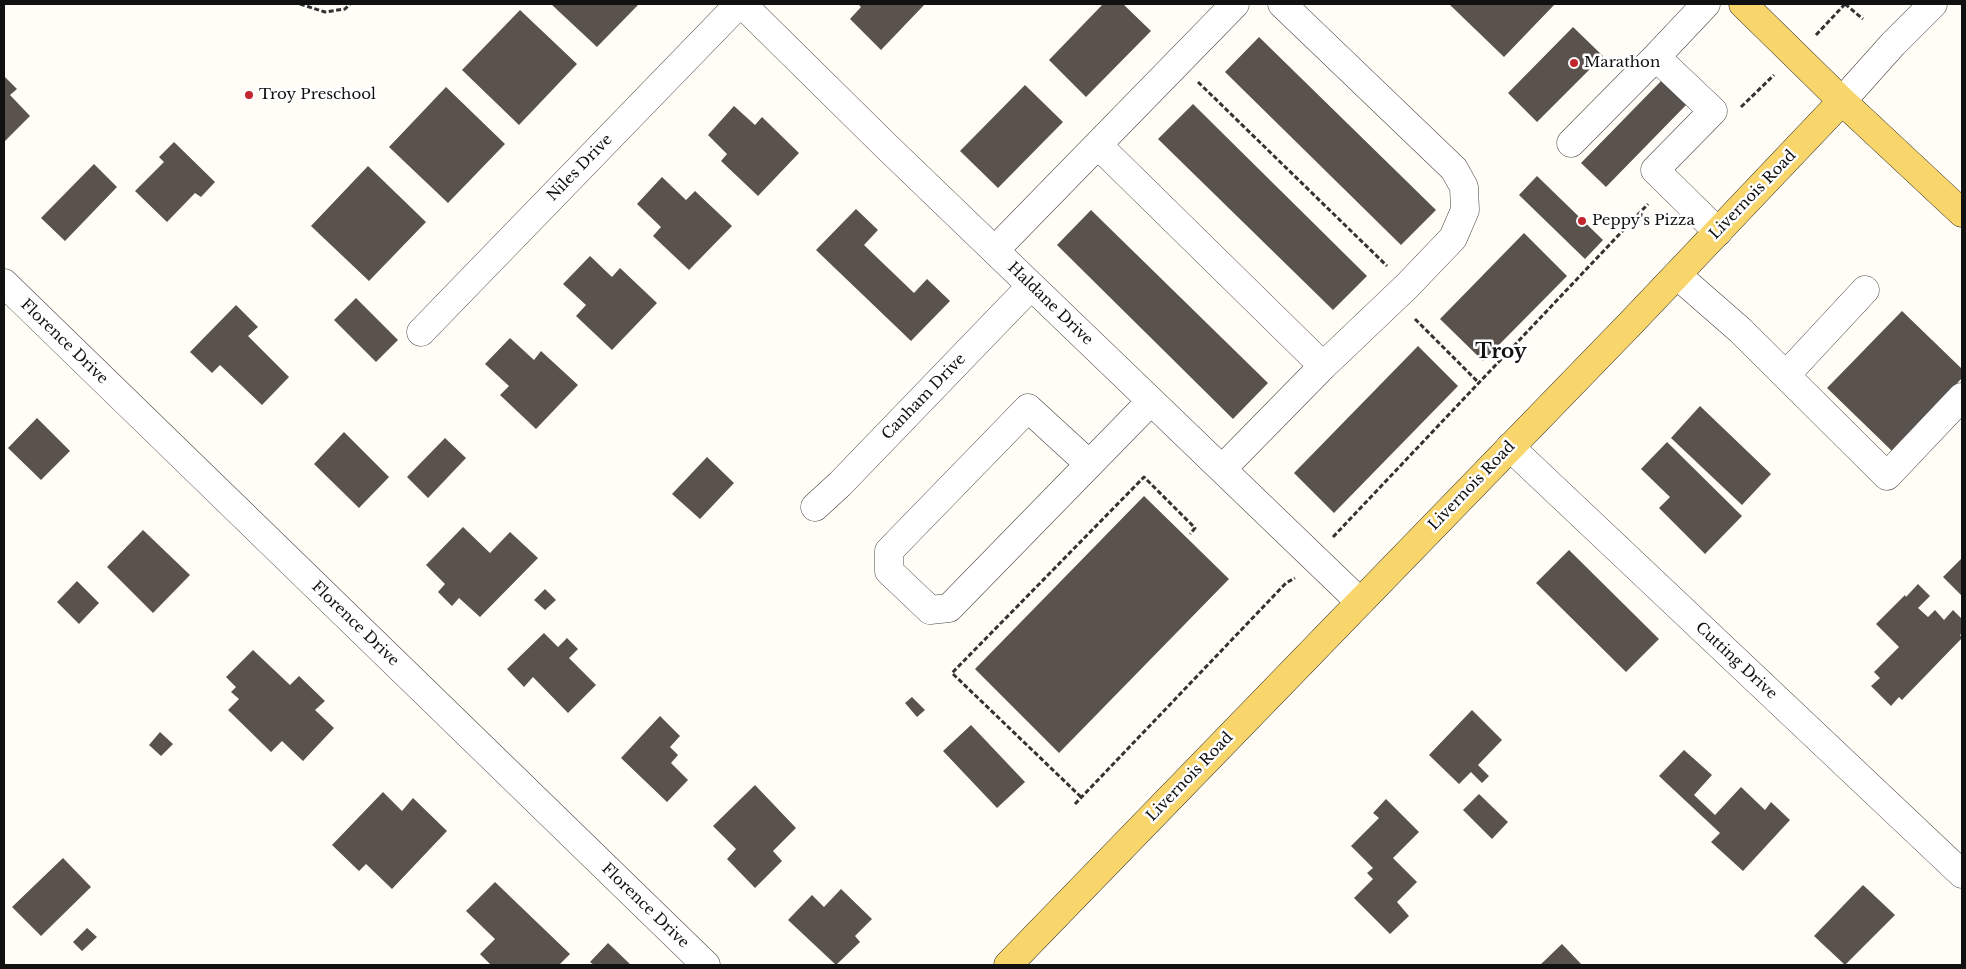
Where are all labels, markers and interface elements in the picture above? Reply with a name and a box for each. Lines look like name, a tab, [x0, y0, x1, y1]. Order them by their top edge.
place label: Marathon	[1584, 54, 1660, 72]
marker: Marathon	[1568, 57, 1580, 69]
place label: Troy Preschool	[259, 86, 376, 104]
marker: Troy Preschool	[243, 89, 255, 101]
street label: Niles Drive	[544, 131, 616, 205]
street label: Livernois Road	[1706, 147, 1800, 243]
place label: Peppy's Pizza	[1592, 212, 1695, 230]
marker: Peppy's Pizza	[1576, 215, 1588, 227]
street label: Haldane Drive	[1004, 259, 1096, 349]
street label: Florence Drive	[17, 296, 111, 388]
district label: Troy	[1475, 340, 1527, 364]
street label: Canham Drive	[878, 350, 970, 444]
street label: Livernois Road	[1425, 438, 1519, 534]
street label: Florence Drive	[308, 578, 402, 670]
street label: Cutting Drive	[1691, 619, 1781, 703]
street label: Livernois Road	[1143, 729, 1237, 825]
street label: Florence Drive	[598, 860, 692, 952]

